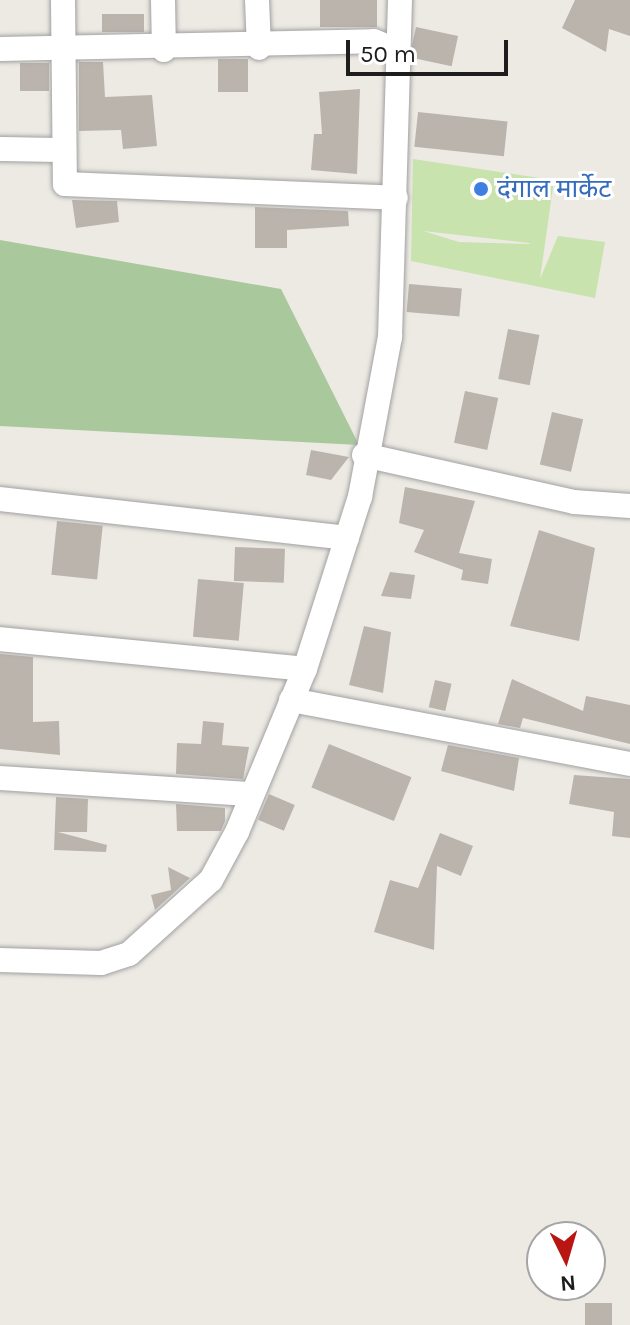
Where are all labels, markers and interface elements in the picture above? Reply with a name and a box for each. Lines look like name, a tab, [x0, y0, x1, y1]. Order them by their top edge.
scale bar	[350, 24, 512, 74]
text: 50 m	[360, 40, 416, 68]
place label: दंगाल मार्केट	[497, 173, 611, 205]
marker: दंगाल मार्केट	[472, 180, 490, 198]
north arrow	[526, 1221, 606, 1301]
text: N	[559, 1269, 577, 1297]

